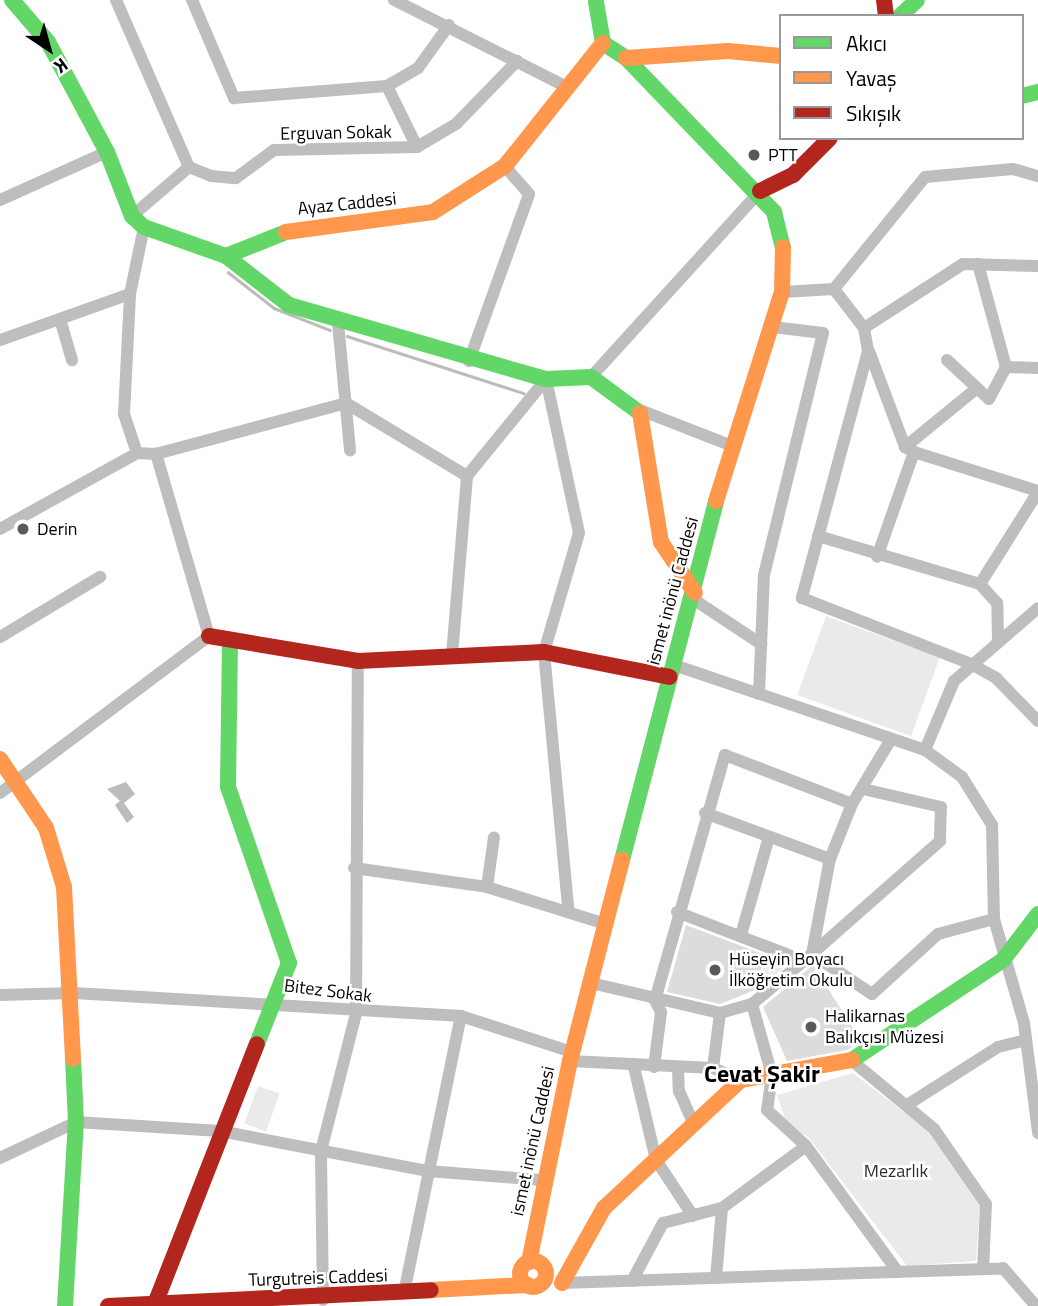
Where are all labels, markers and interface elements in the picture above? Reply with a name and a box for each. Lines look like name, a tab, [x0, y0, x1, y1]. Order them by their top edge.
north arrow	[14, 14, 84, 84]
legend	[779, 14, 1024, 140]
text: Akıcı	[846, 27, 887, 59]
text: K	[49, 51, 75, 81]
text: Yavaş	[846, 62, 897, 94]
text: Sıkışık	[846, 97, 901, 129]
street label: Erguvan Sokak	[280, 121, 392, 145]
place label: PTT	[768, 144, 798, 166]
marker: PTT	[746, 147, 762, 163]
street label: Ayaz Caddesi	[296, 188, 398, 220]
street label: ismet inönü Caddesi	[643, 515, 703, 667]
place label: Derin	[37, 518, 78, 540]
marker: Derin	[15, 521, 31, 537]
place label: Hüseyin Boyacı İlköğretim Okulu	[729, 949, 853, 992]
marker: Hüseyin Boyacı İlköğretim Okulu	[707, 962, 723, 978]
street label: Bitez Sokak	[283, 975, 373, 1007]
place label: Halikarnas Balıkçısı Müzesi	[825, 1006, 944, 1048]
marker: Halikarnas Balıkçısı Müzesi	[803, 1019, 819, 1035]
district label: Cevat Şakir	[704, 1060, 820, 1088]
street label: ismet inönü Caddesi	[507, 1064, 559, 1218]
park label: Mezarlık	[864, 1160, 928, 1182]
street label: Turgutreis Caddesi	[248, 1265, 388, 1291]

